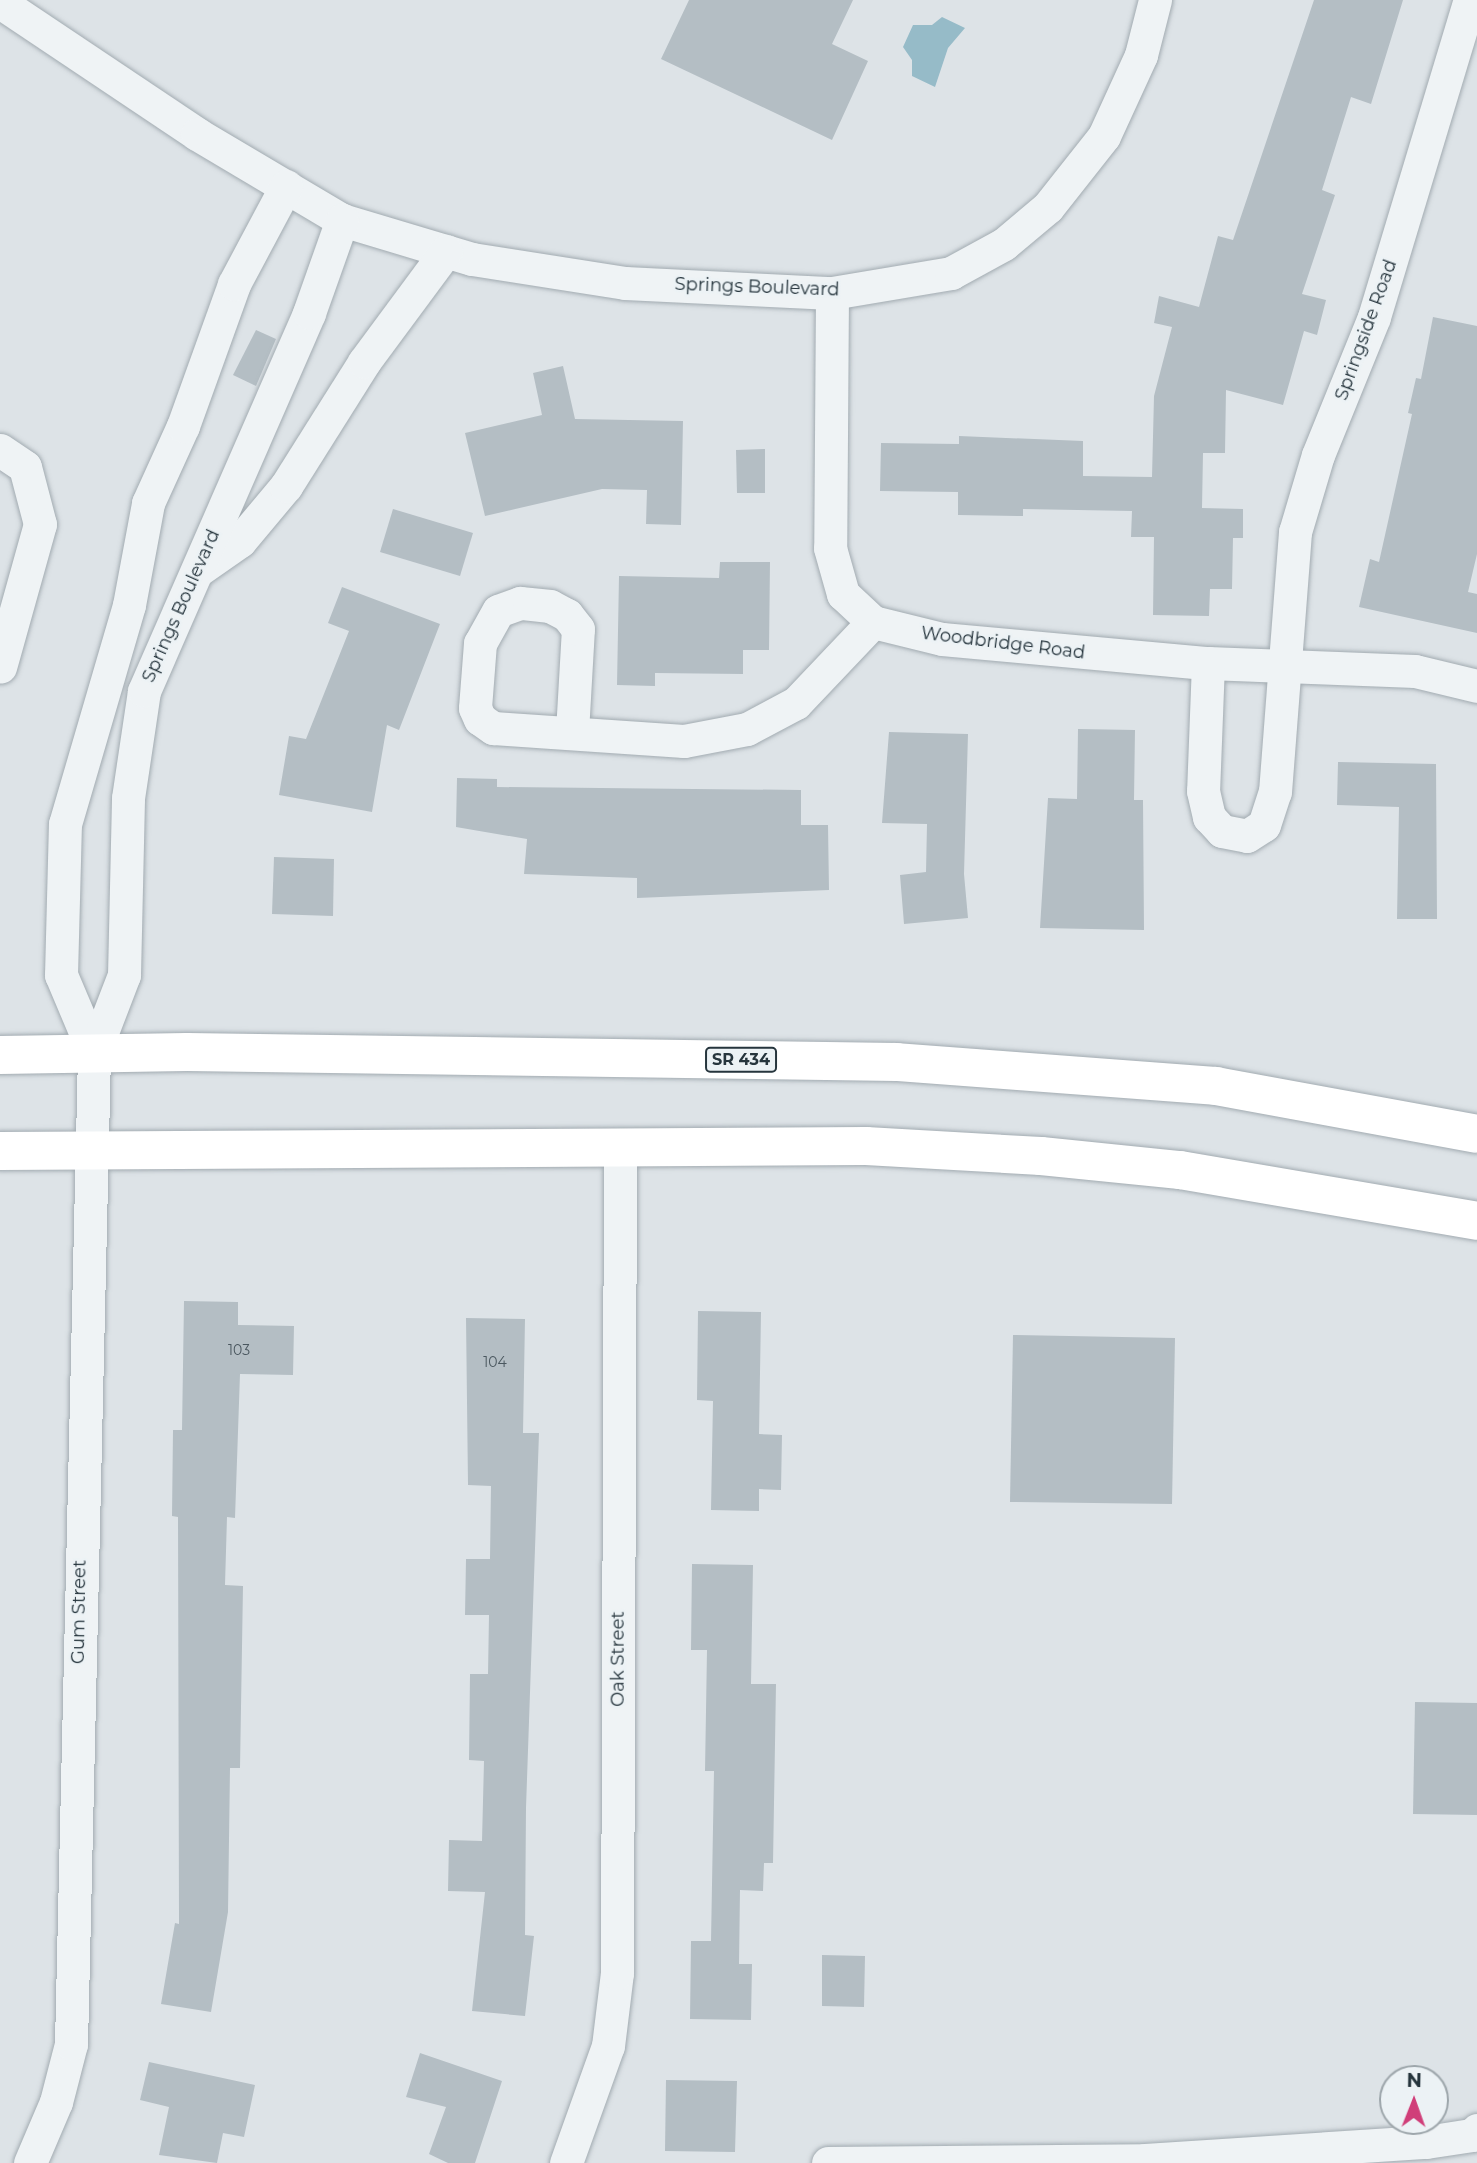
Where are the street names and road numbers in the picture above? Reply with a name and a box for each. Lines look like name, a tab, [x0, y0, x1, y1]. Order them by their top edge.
street label: Springside Road	[1331, 257, 1401, 403]
street label: Springs Boulevard	[674, 273, 840, 301]
street label: Springs Boulevard	[138, 526, 224, 686]
street label: Woodbridge Road	[920, 622, 1086, 664]
road number: SR 434	[704, 1048, 778, 1072]
street label: Gum Street	[67, 1560, 91, 1664]
street label: Oak Street	[607, 1611, 629, 1707]

